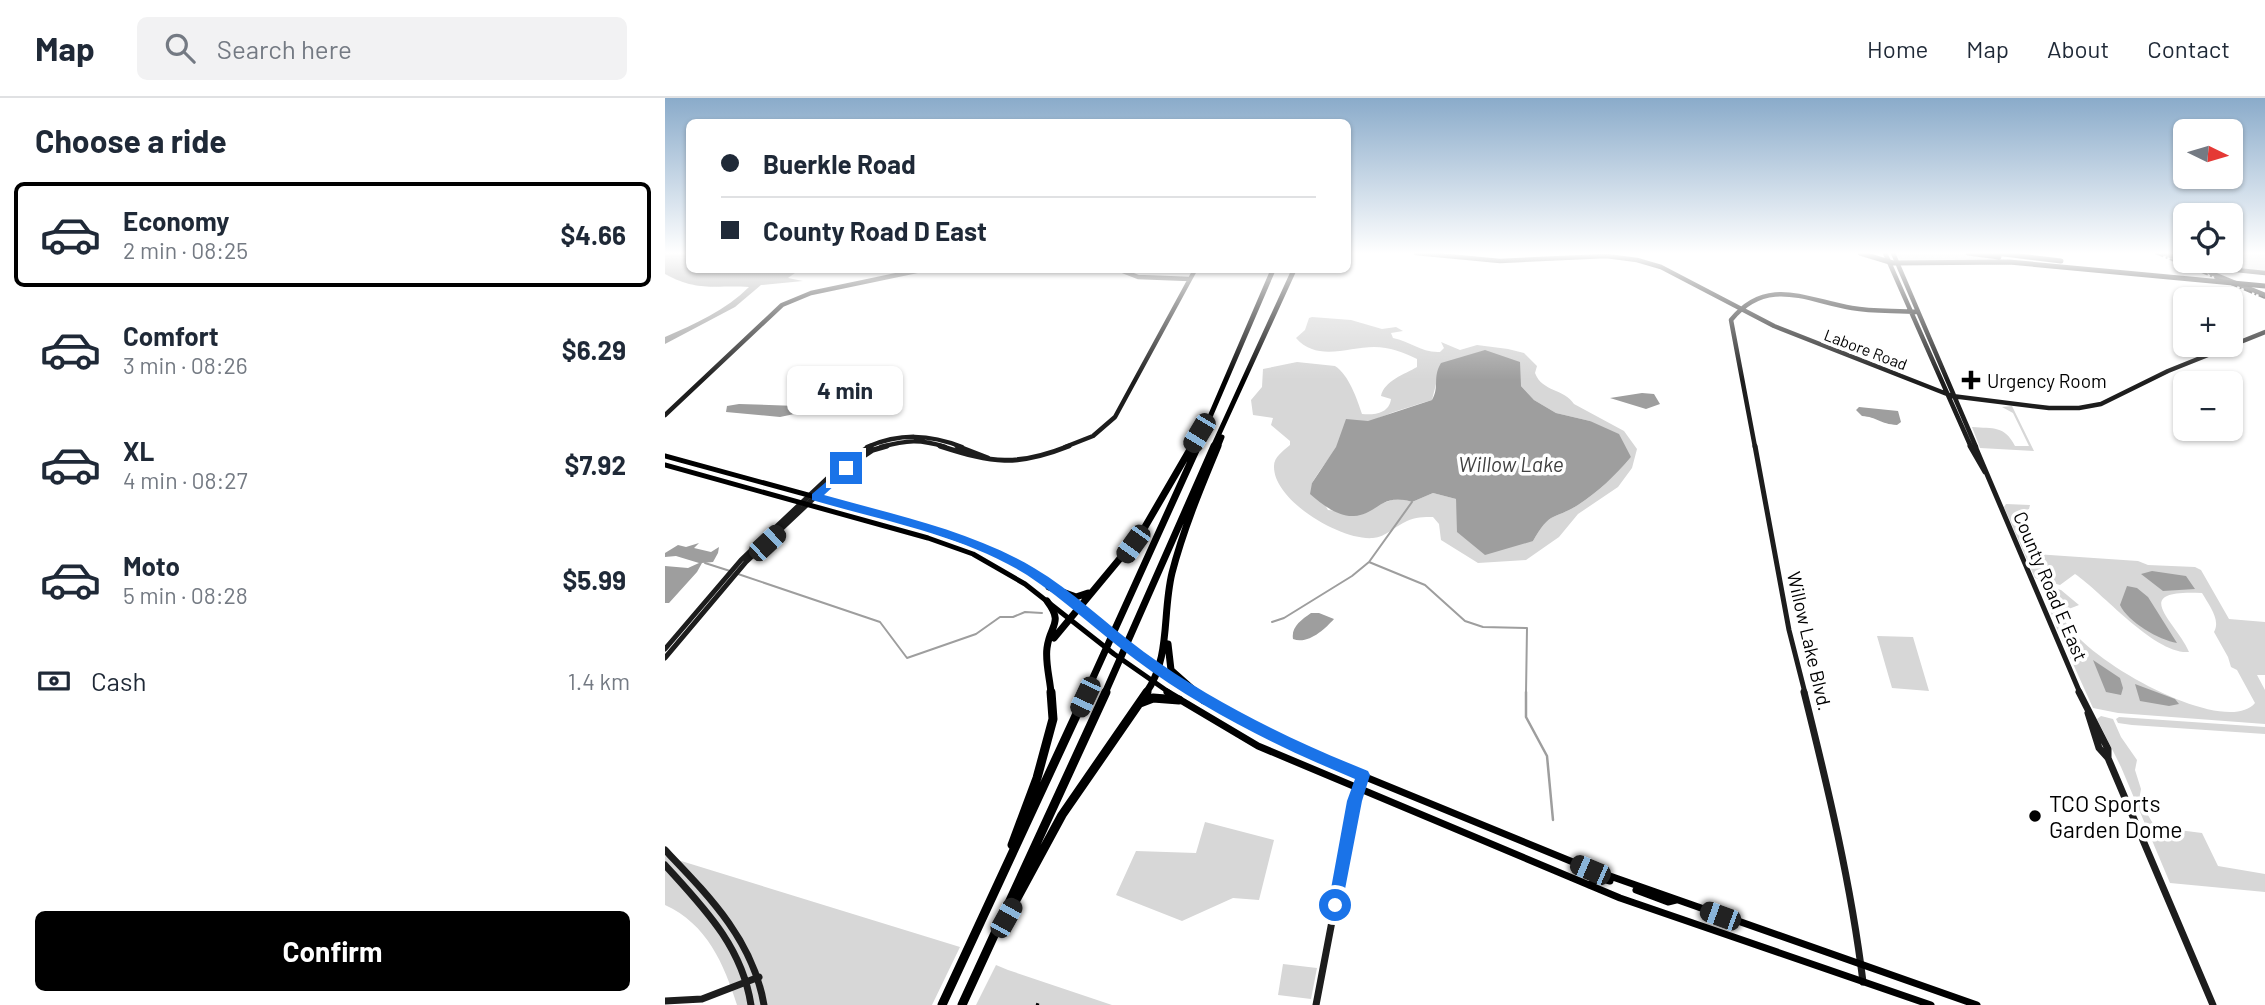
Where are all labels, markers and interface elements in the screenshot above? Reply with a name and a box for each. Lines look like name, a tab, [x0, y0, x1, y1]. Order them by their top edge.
search box	[137, 17, 627, 80]
text: Map	[35, 28, 95, 68]
icon: search	[161, 29, 199, 67]
text: Search here	[217, 33, 352, 64]
text: Home	[1867, 34, 1928, 63]
text: Map	[1966, 34, 2009, 63]
text: About	[2047, 34, 2109, 63]
text: Contact	[2147, 34, 2230, 63]
north arrow	[2173, 119, 2243, 189]
map controls	[2173, 119, 2243, 441]
text: Choose a ride	[35, 121, 227, 159]
text: Buerkle Road	[763, 148, 916, 179]
icon: car	[39, 203, 102, 266]
button: locate	[2173, 203, 2243, 273]
text: Economy	[123, 205, 229, 236]
text: County Road D East	[763, 215, 987, 246]
text: $4.66	[560, 219, 626, 250]
text: 2 min · 08:25	[123, 236, 248, 264]
button: +	[2173, 287, 2243, 357]
icon: car	[39, 318, 102, 381]
text: Comfort	[123, 320, 219, 351]
street label: Labore Road	[1822, 324, 1910, 374]
text: $6.29	[562, 334, 626, 365]
text: 3 min · 08:26	[123, 351, 248, 379]
callout: 4 min	[788, 366, 904, 416]
place label: Urgency Room	[1987, 369, 2107, 392]
marker: Urgency Room	[1961, 370, 1981, 390]
button: −	[2173, 371, 2243, 441]
text: 4 min	[817, 376, 873, 404]
car	[1180, 410, 1219, 456]
icon: car	[39, 433, 102, 496]
text: XL	[123, 435, 154, 466]
text: $7.92	[565, 449, 626, 480]
water label: Willow Lake	[1458, 451, 1564, 476]
route end	[830, 452, 862, 484]
text: 4 min · 08:27	[123, 466, 248, 494]
street label: County Road E East	[2009, 508, 2093, 664]
car	[745, 521, 790, 565]
car	[1113, 521, 1154, 567]
icon: car	[39, 548, 102, 611]
text: Moto	[123, 550, 180, 581]
text: $5.99	[562, 564, 626, 595]
street label: Willow Lake Blvd.	[1783, 569, 1837, 713]
text: 5 min · 08:28	[123, 581, 248, 609]
icon: cash	[35, 662, 73, 700]
text: Cash	[91, 665, 146, 696]
text: 1.4 km	[568, 667, 630, 695]
car	[1067, 674, 1104, 720]
place label: TCO Sports Garden Dome	[2049, 789, 2183, 843]
marker: TCO Sports Garden Dome	[2027, 808, 2043, 824]
car	[1567, 852, 1614, 888]
route start	[1319, 889, 1351, 921]
car	[987, 895, 1026, 941]
car	[1697, 899, 1744, 933]
button: Confirm	[35, 911, 630, 991]

